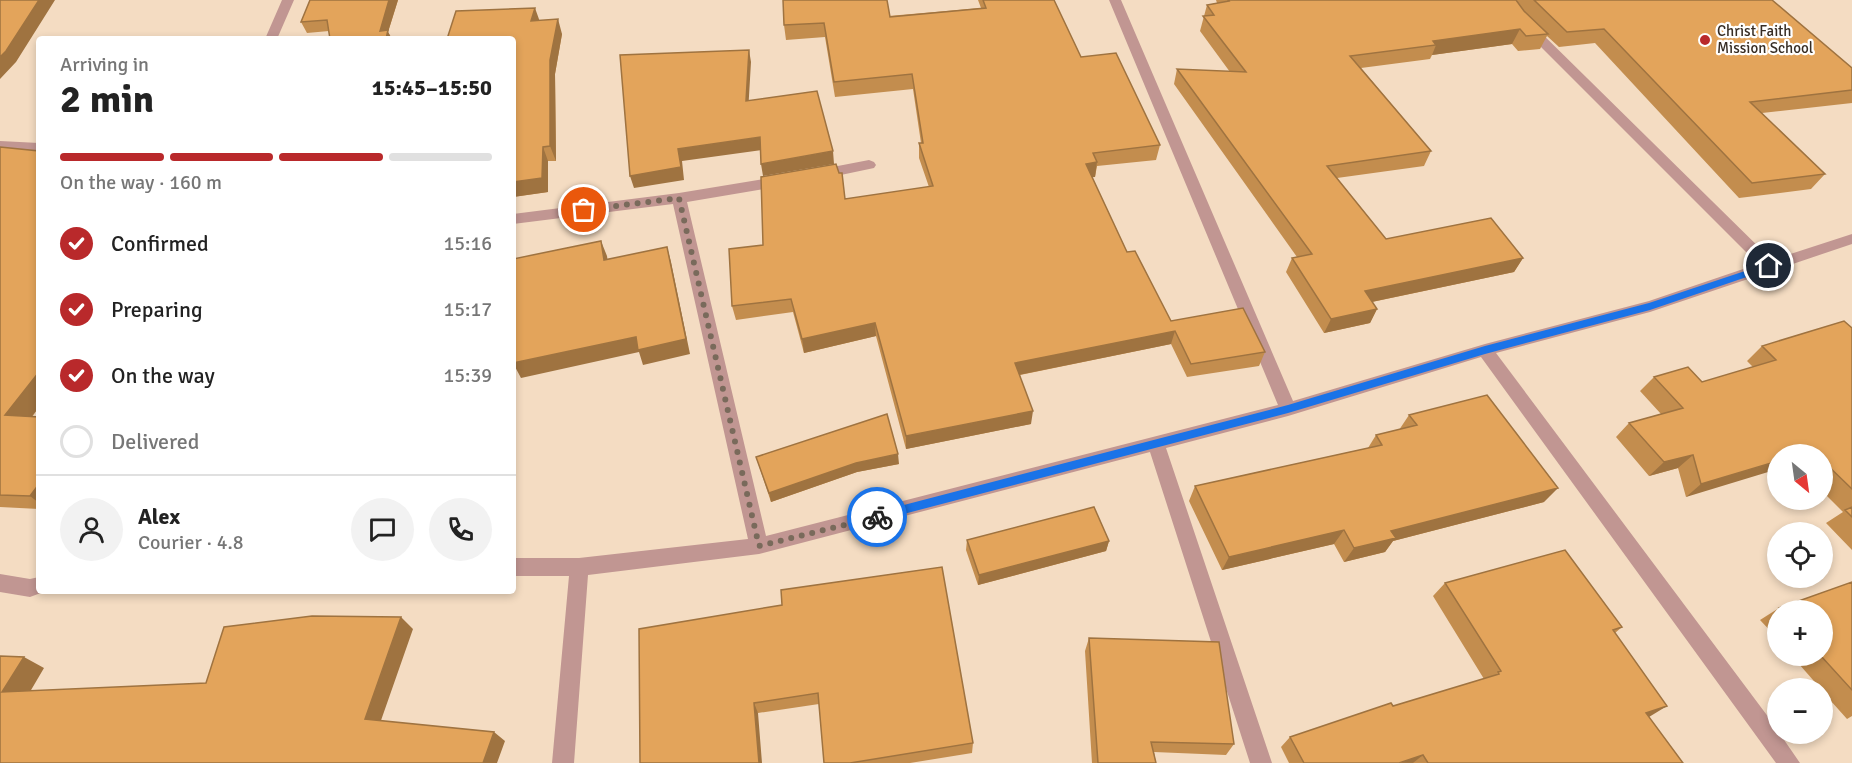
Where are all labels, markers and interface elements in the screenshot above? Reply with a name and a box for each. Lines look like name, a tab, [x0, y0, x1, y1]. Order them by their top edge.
place label: Christ Faith Mission School	[1717, 22, 1813, 57]
marker: Christ Faith Mission School	[1698, 33, 1712, 47]
text: Arriving in	[60, 52, 149, 77]
text: 15:45–15:50	[372, 74, 492, 101]
text: 2 min	[60, 75, 154, 123]
text: On the way · 160 m	[60, 170, 222, 195]
pin	[558, 184, 609, 235]
icon: bag	[567, 193, 600, 226]
icon: check	[60, 227, 93, 260]
text: Confirmed	[111, 230, 209, 257]
text: 15:16	[443, 231, 492, 256]
pin	[1743, 240, 1794, 291]
icon: home	[1752, 249, 1785, 282]
icon: check	[60, 293, 93, 326]
text: Preparing	[111, 296, 203, 323]
text: 15:17	[443, 297, 492, 322]
icon: check	[60, 359, 93, 392]
text: On the way	[111, 362, 215, 389]
text: 15:39	[443, 363, 492, 388]
text: Delivered	[111, 428, 199, 455]
north arrow	[1767, 444, 1833, 510]
map controls	[1767, 444, 1833, 744]
courier	[847, 487, 907, 547]
button: person	[60, 498, 123, 561]
button: chat	[351, 498, 414, 561]
button: phone	[429, 498, 492, 561]
icon: bike	[861, 501, 894, 534]
text: Alex	[138, 503, 180, 530]
button: locate	[1767, 522, 1833, 588]
text: Courier · 4.8	[138, 530, 244, 555]
button: +	[1767, 600, 1833, 666]
button: −	[1767, 678, 1833, 744]

